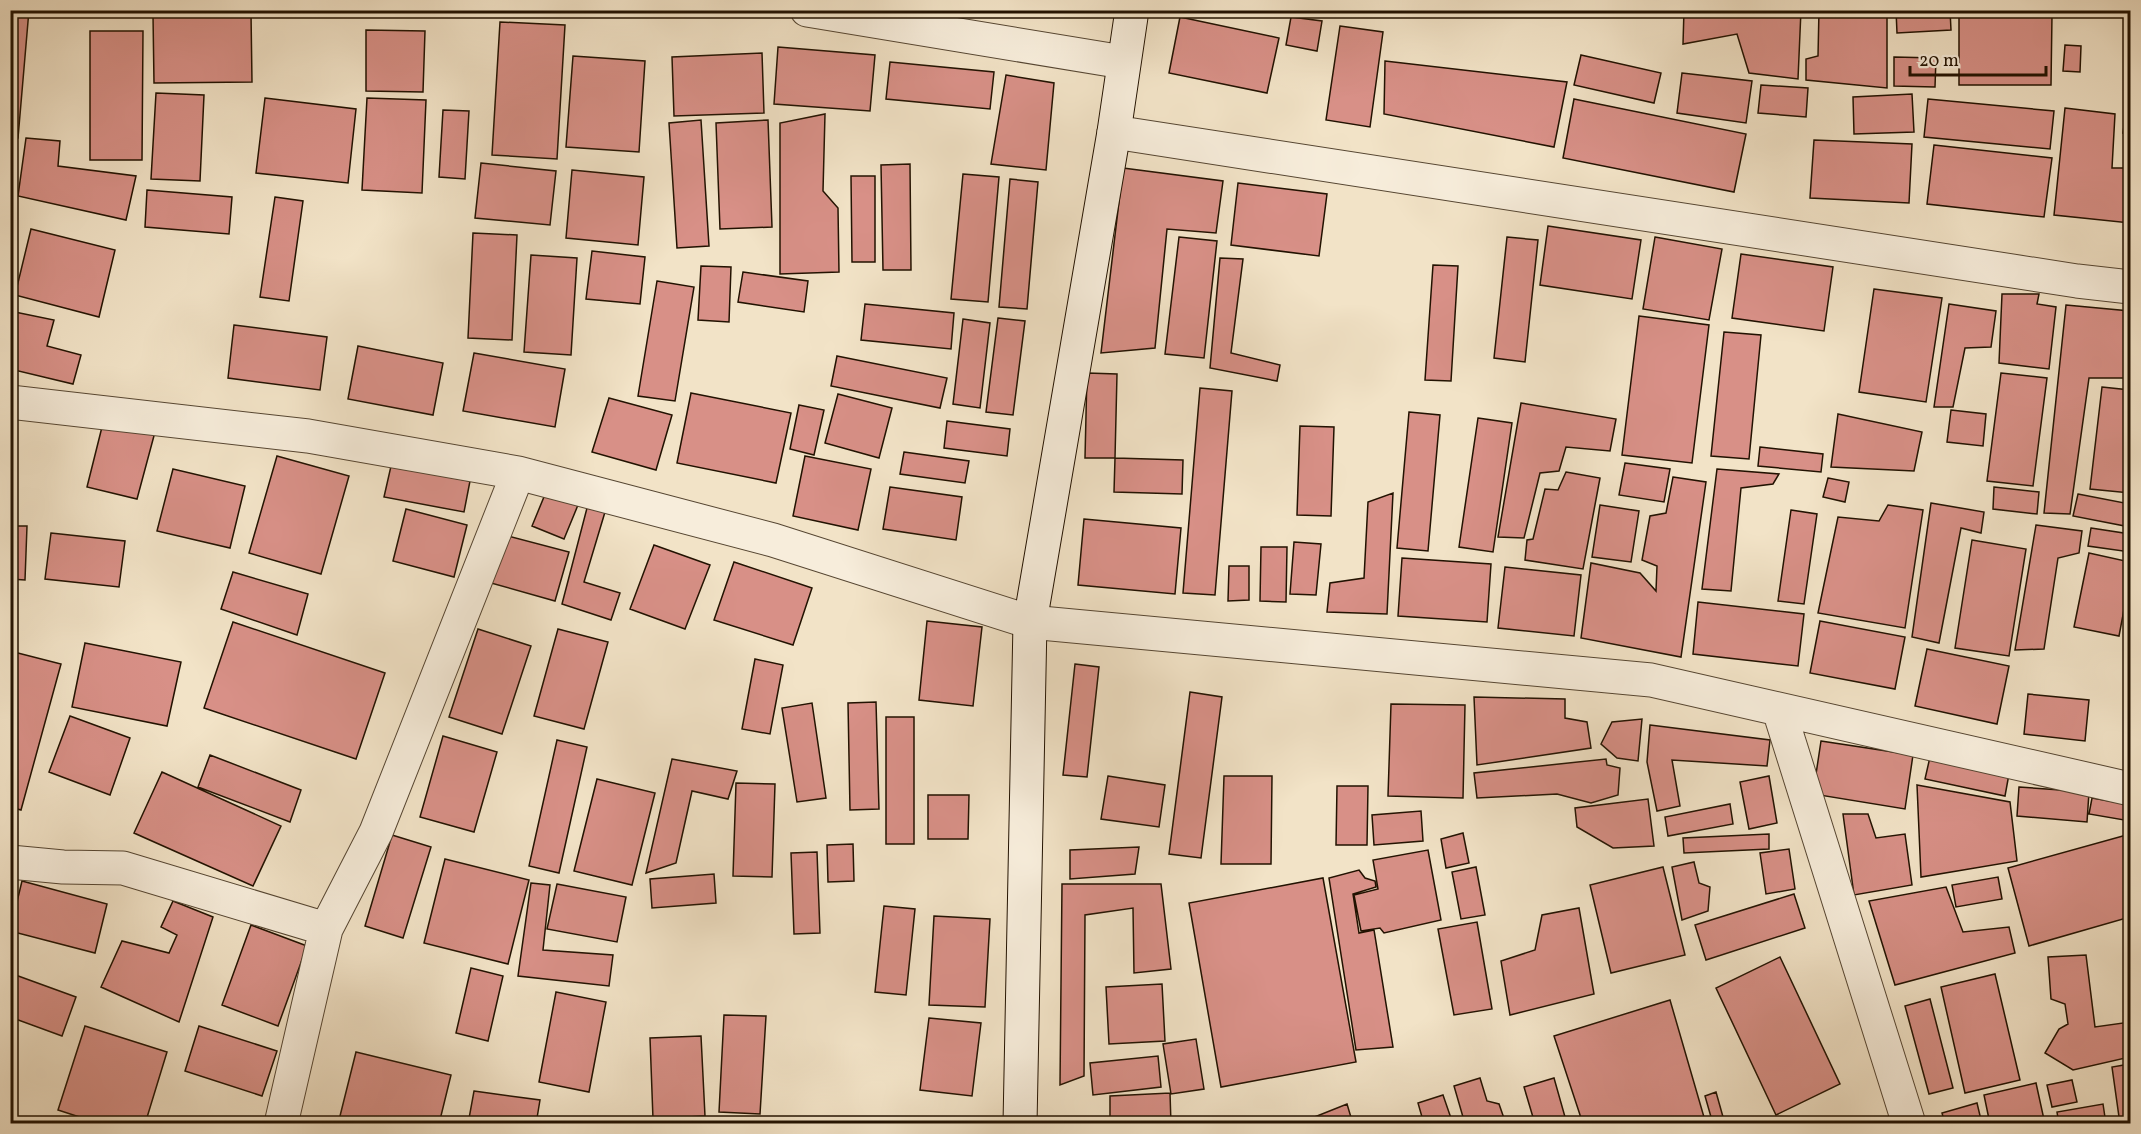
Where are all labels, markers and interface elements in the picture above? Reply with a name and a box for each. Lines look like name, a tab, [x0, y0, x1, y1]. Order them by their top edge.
scale bar	[1910, 39, 2046, 77]
text: 20 m	[1919, 49, 1959, 74]

